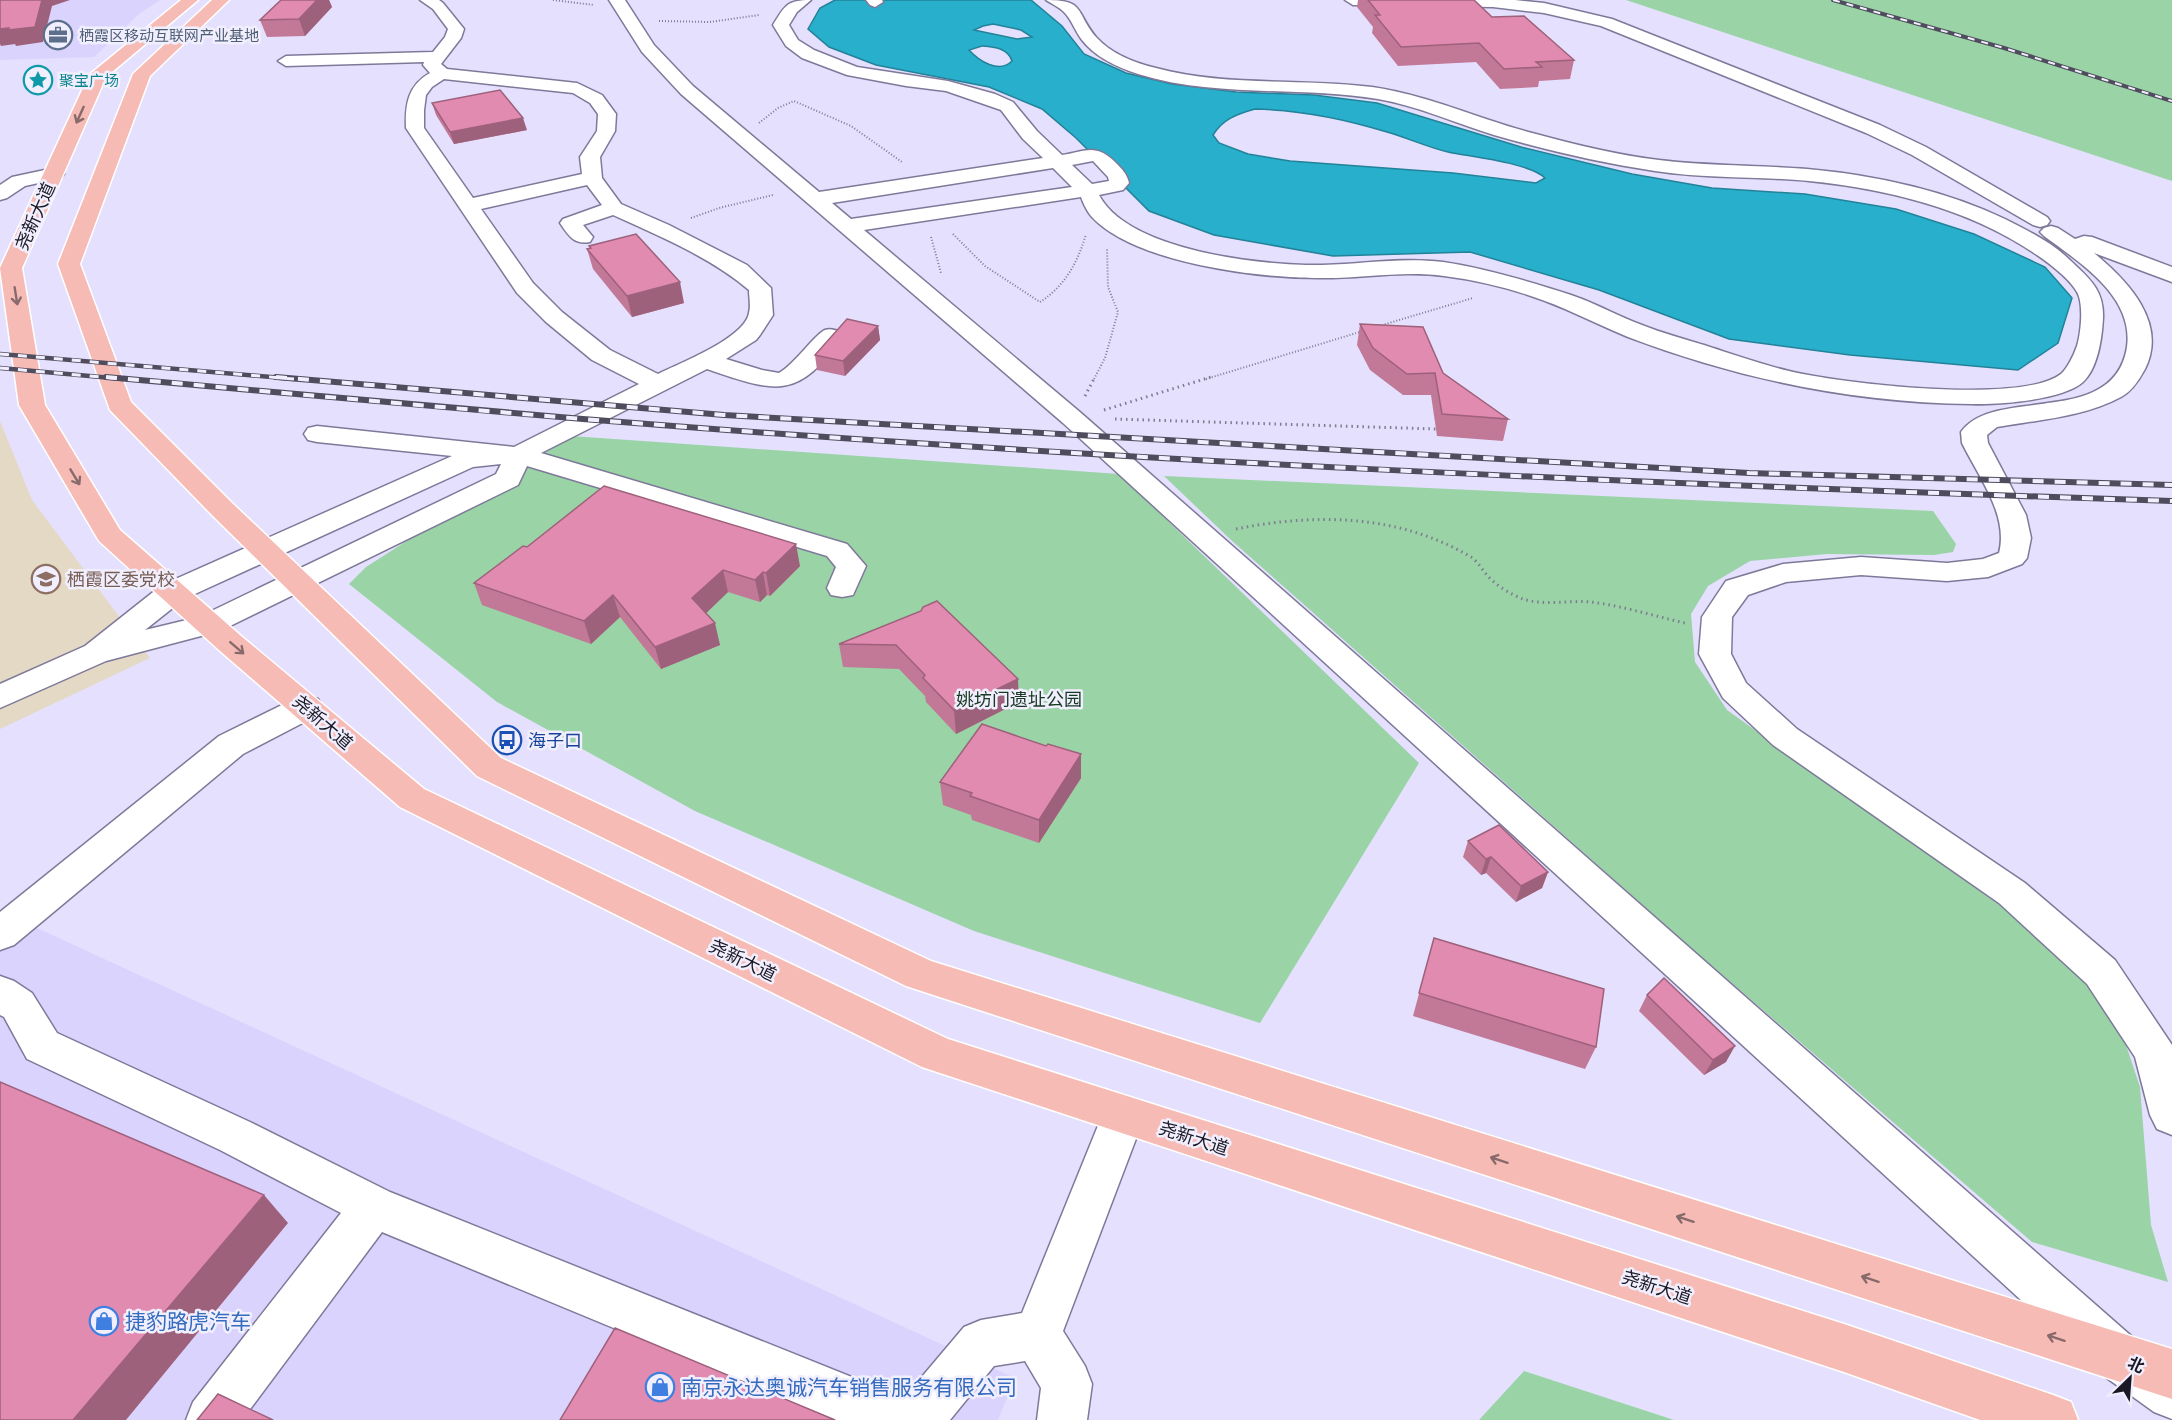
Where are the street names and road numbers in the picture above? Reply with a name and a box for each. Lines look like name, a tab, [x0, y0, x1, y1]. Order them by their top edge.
street label: 尧新大道	[10, 178, 60, 254]
street label: 尧新大道	[288, 690, 358, 754]
street label: 尧新大道	[706, 934, 780, 986]
street label: 尧新大道	[1156, 1116, 1232, 1160]
street label: 尧新大道	[1619, 1265, 1695, 1309]

